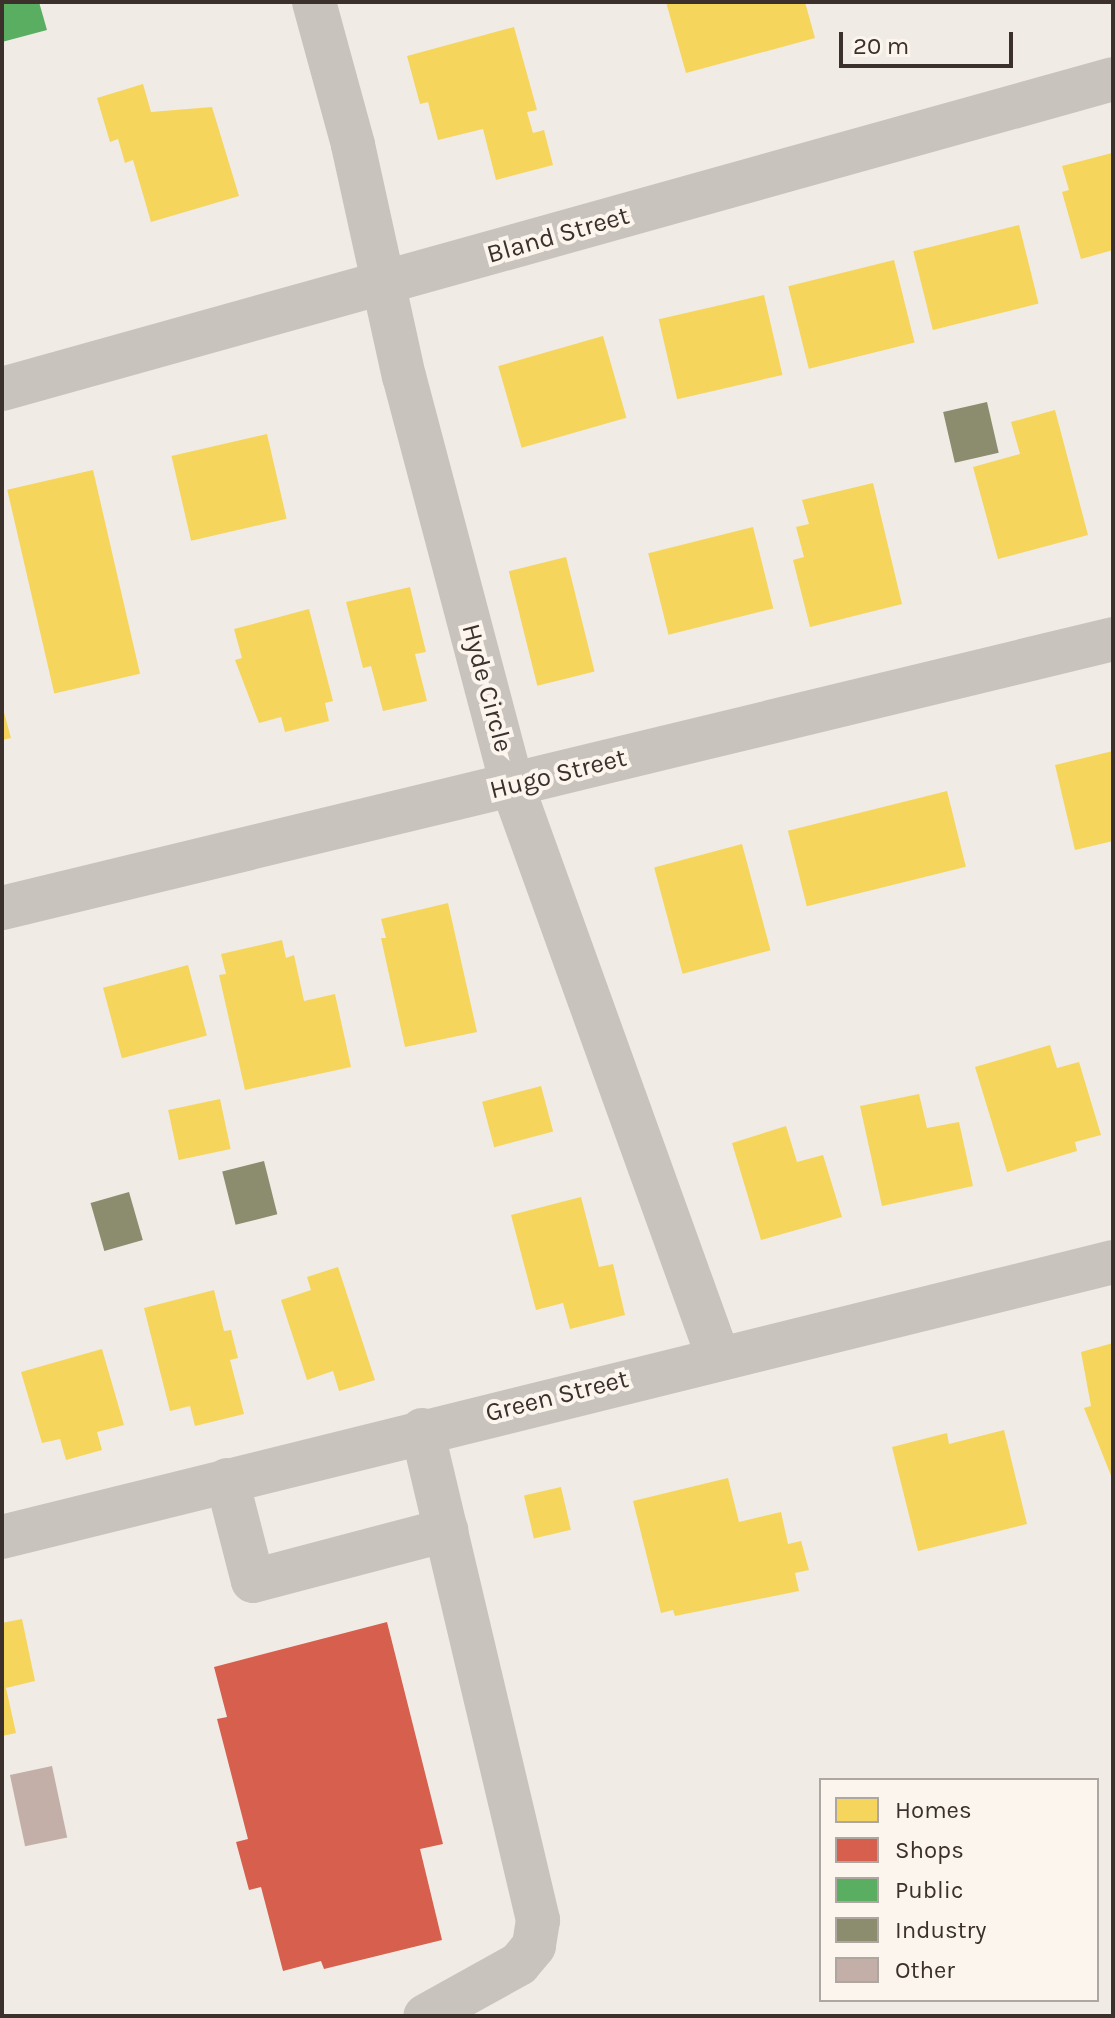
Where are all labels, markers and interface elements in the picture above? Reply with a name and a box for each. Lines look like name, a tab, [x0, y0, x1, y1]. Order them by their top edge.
scale bar	[843, 16, 1017, 66]
text: 20 m	[853, 32, 909, 60]
street label: Bland Street	[483, 200, 633, 270]
street label: Hyde Circle	[455, 620, 519, 756]
street label: Hugo Street	[487, 742, 629, 806]
street label: Green Street	[482, 1363, 632, 1429]
legend	[819, 1778, 1099, 2002]
text: Homes	[895, 1796, 972, 1824]
text: Shops	[895, 1836, 964, 1864]
text: Public	[895, 1876, 963, 1904]
text: Industry	[895, 1916, 986, 1944]
text: Other	[895, 1956, 955, 1984]

